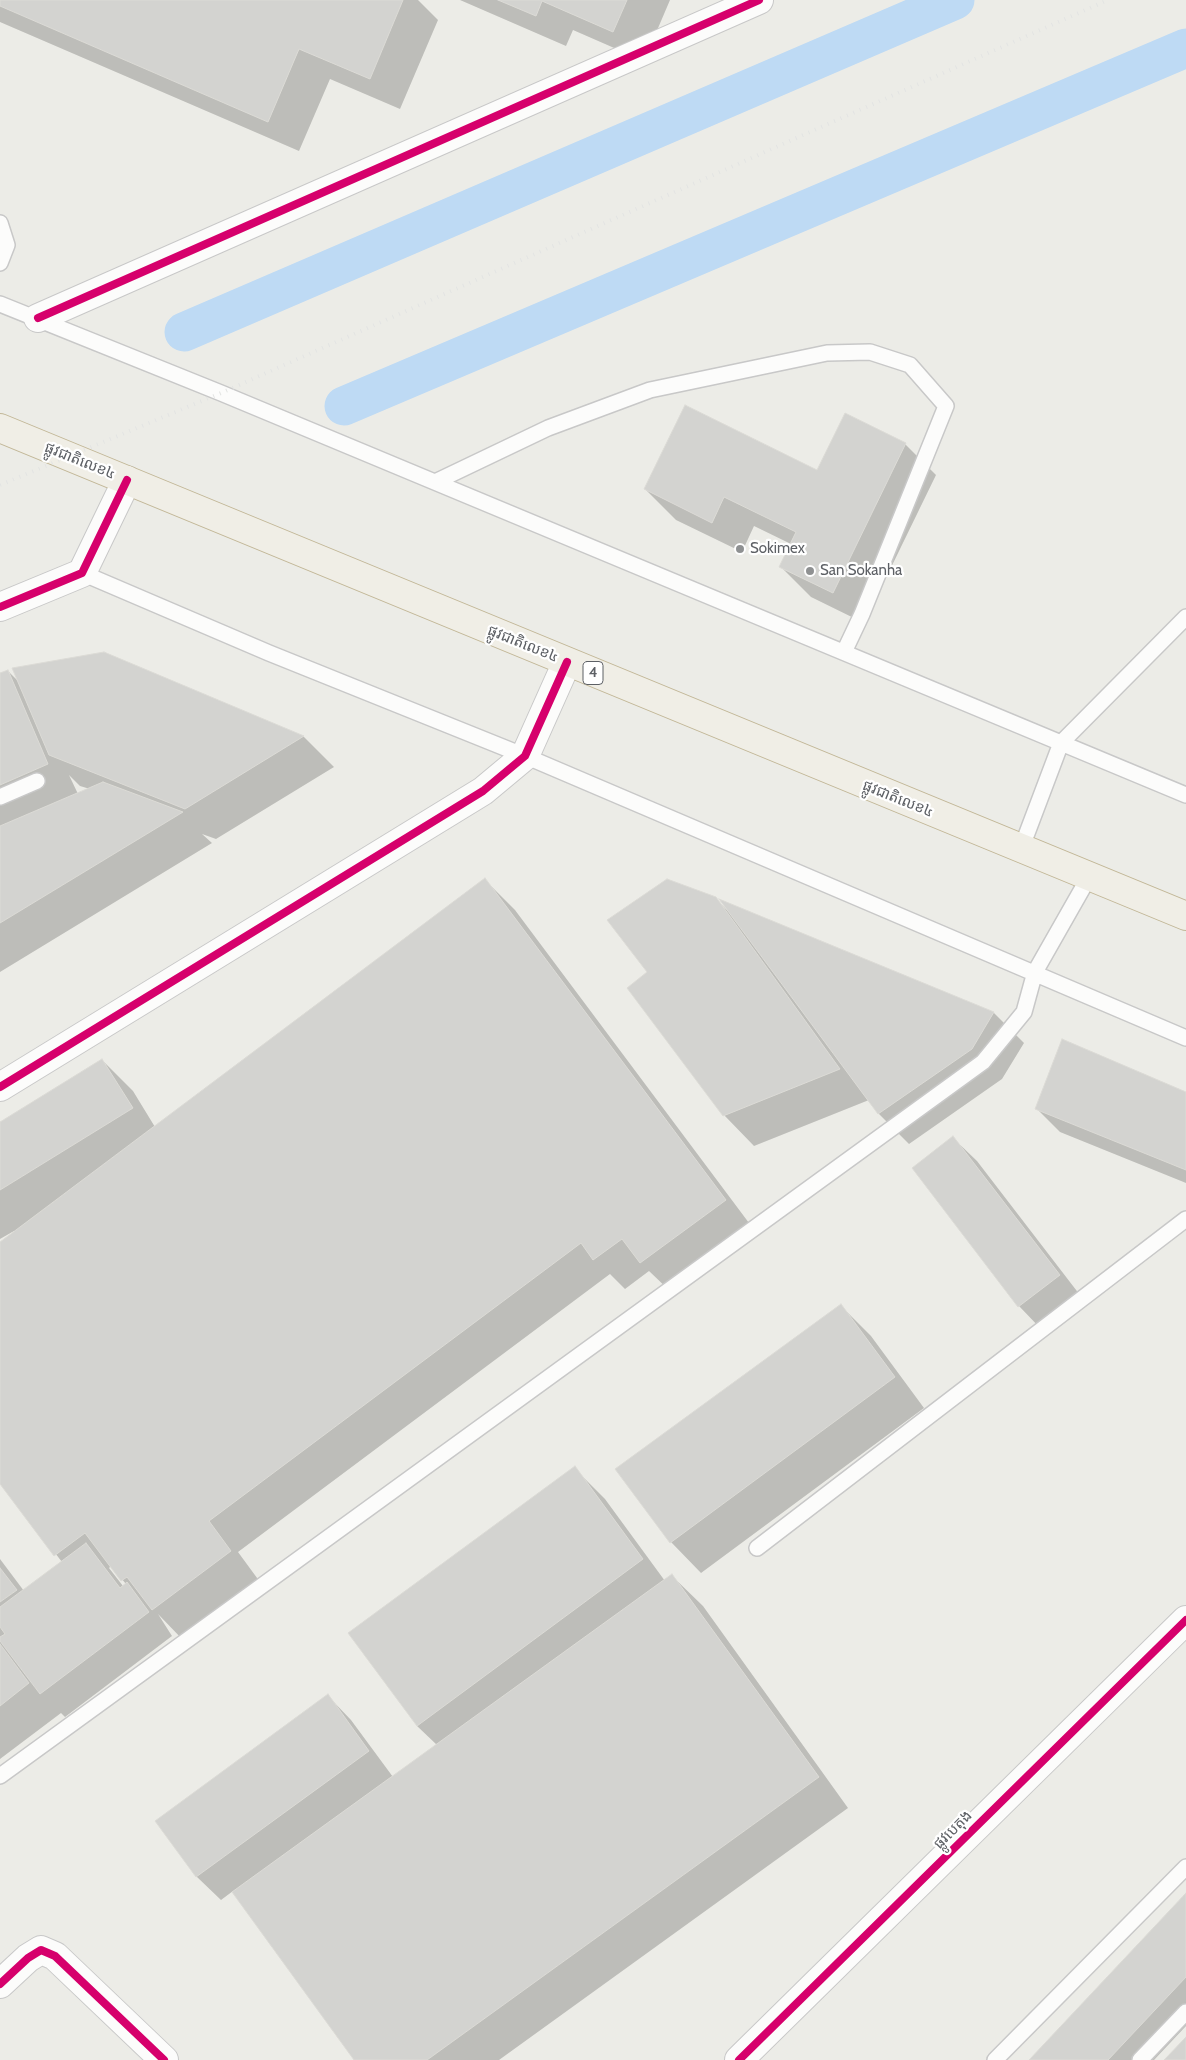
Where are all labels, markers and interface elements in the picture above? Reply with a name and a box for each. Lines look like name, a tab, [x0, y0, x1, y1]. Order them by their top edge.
street label: ផ្លូវជាតិលេខ៤	[42, 439, 118, 483]
place label: Sokimex	[750, 540, 805, 558]
marker: Sokimex	[734, 543, 746, 555]
place label: San Sokanha	[820, 562, 902, 580]
marker: San Sokanha	[804, 565, 816, 577]
street label: ផ្លូវជាតិលេខ៤	[485, 622, 561, 666]
road number: 4	[583, 661, 603, 684]
street label: ផ្លូវជាតិលេខ៤	[860, 777, 936, 821]
street label: ផ្លូវបេតុង	[930, 1807, 976, 1853]

